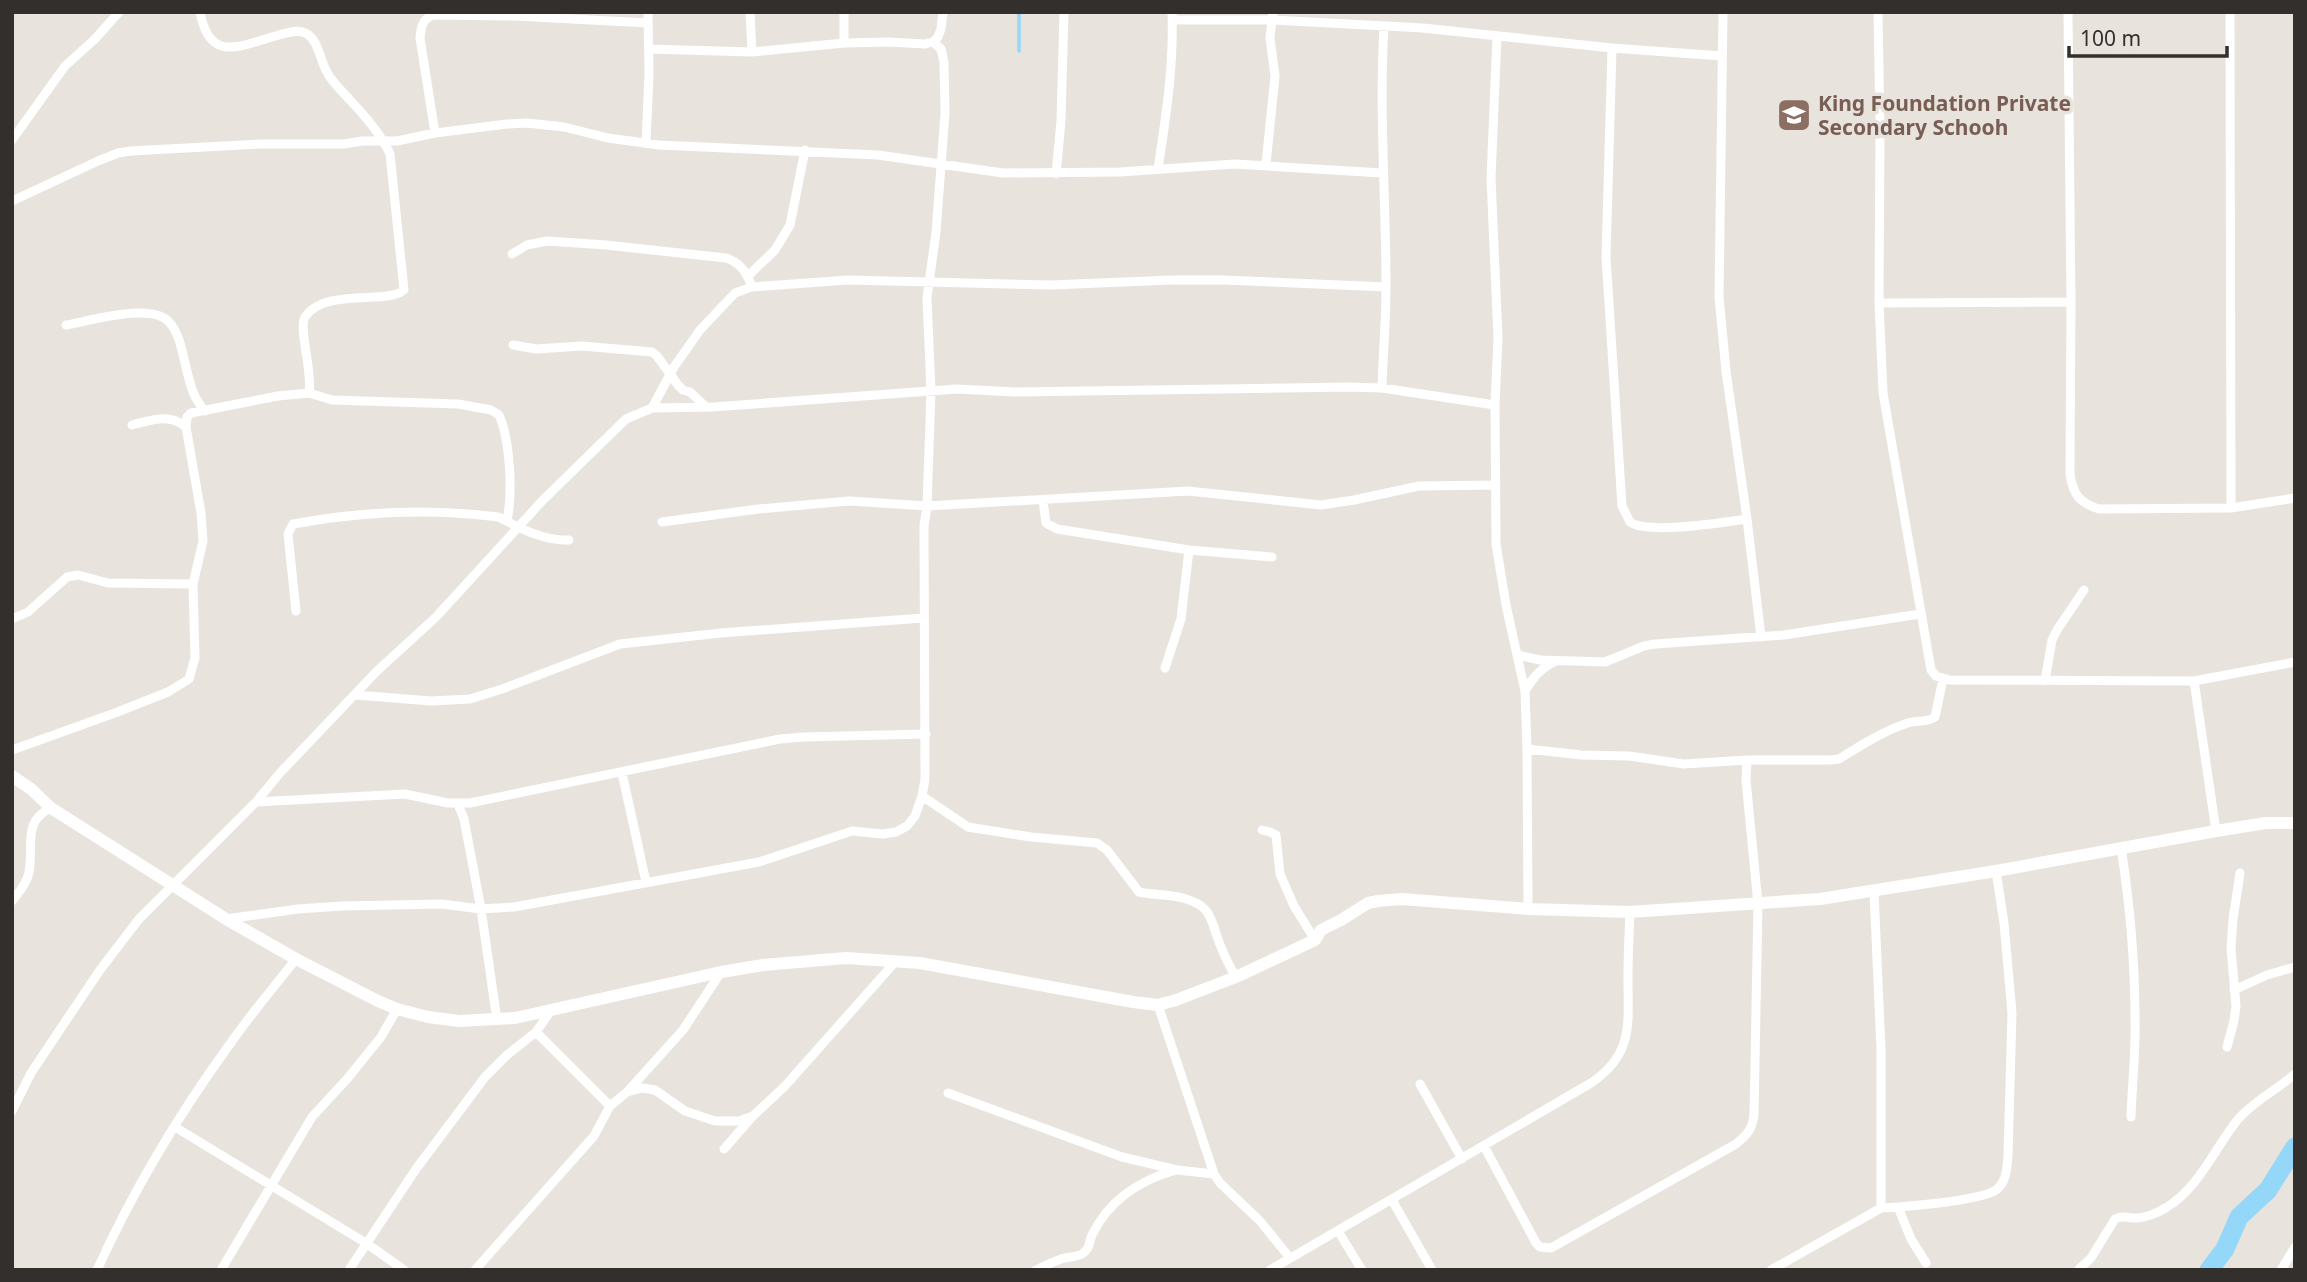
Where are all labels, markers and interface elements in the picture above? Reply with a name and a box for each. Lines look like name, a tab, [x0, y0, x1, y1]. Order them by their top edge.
scale bar	[2069, 14, 2226, 58]
text: 100 m	[2080, 24, 2141, 52]
place label: King Foundation Private Secondary Schooh	[1818, 89, 2071, 141]
school or university icon: King Foundation Private Secondary Schooh	[1775, 96, 1813, 134]

